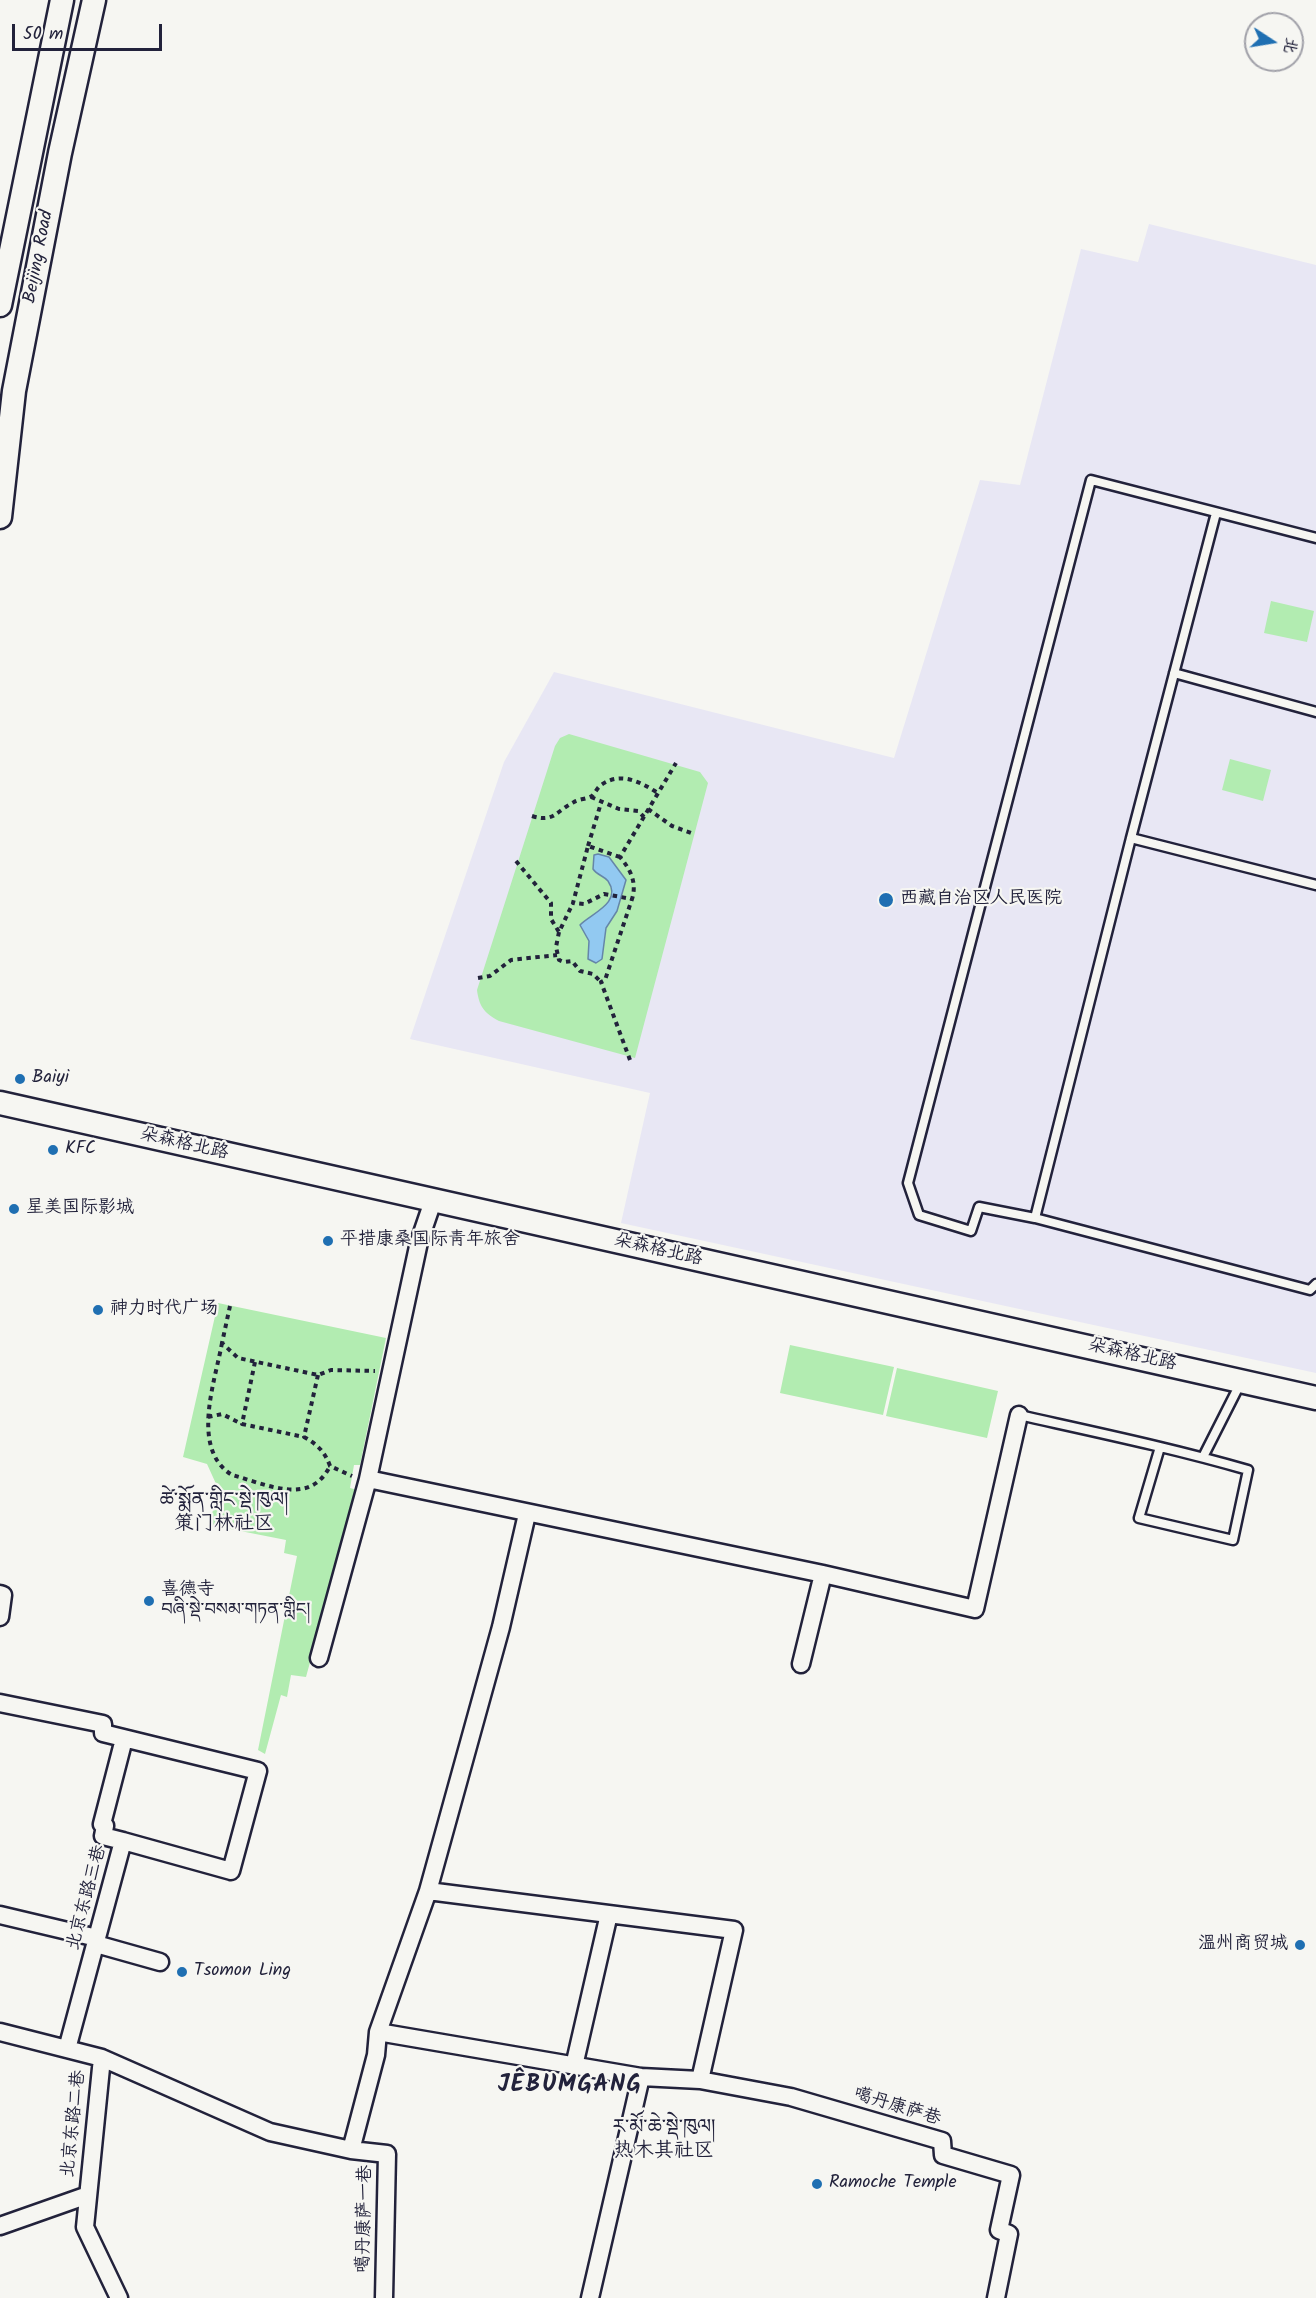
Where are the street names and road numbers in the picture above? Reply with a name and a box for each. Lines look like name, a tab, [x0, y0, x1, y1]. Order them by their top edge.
street label: Beijing Road	[20, 209, 60, 305]
street label: 朵森格北路	[138, 1124, 230, 1166]
street label: 朵森格北路	[612, 1230, 704, 1272]
street label: 朵森格北路	[1086, 1335, 1178, 1377]
street label: 北京东路三巷	[64, 1843, 112, 1953]
street label: 北京东路二巷	[59, 2069, 91, 2179]
street label: 噶丹康萨巷	[851, 2085, 943, 2131]
street label: 噶丹康萨一巷	[354, 2165, 378, 2273]

